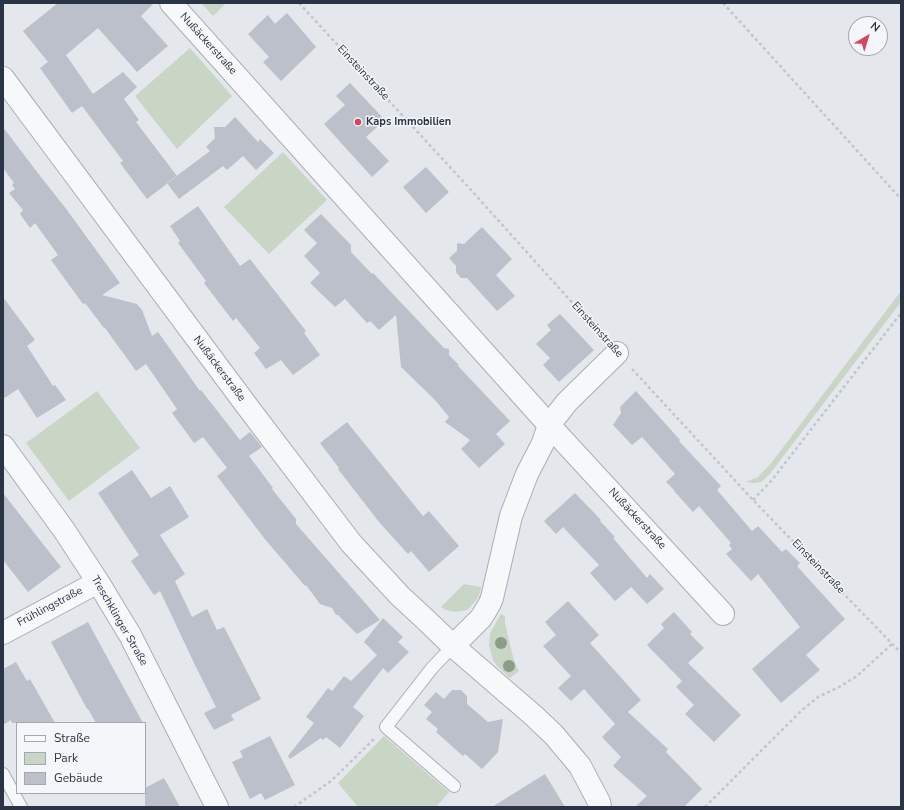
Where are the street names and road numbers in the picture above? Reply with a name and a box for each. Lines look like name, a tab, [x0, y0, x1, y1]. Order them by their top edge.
street label: Nußäckerstraße	[177, 10, 239, 78]
street label: Einsteinstraße	[334, 43, 392, 103]
street label: Einsteinstraße	[569, 299, 625, 361]
street label: Nußäckerstraße	[190, 334, 248, 404]
street label: Nußäckerstraße	[605, 486, 669, 552]
street label: Einsteinstraße	[789, 537, 847, 597]
street label: Treschklinger Straße	[88, 574, 150, 668]
street label: Frühlingstraße	[15, 584, 85, 630]

